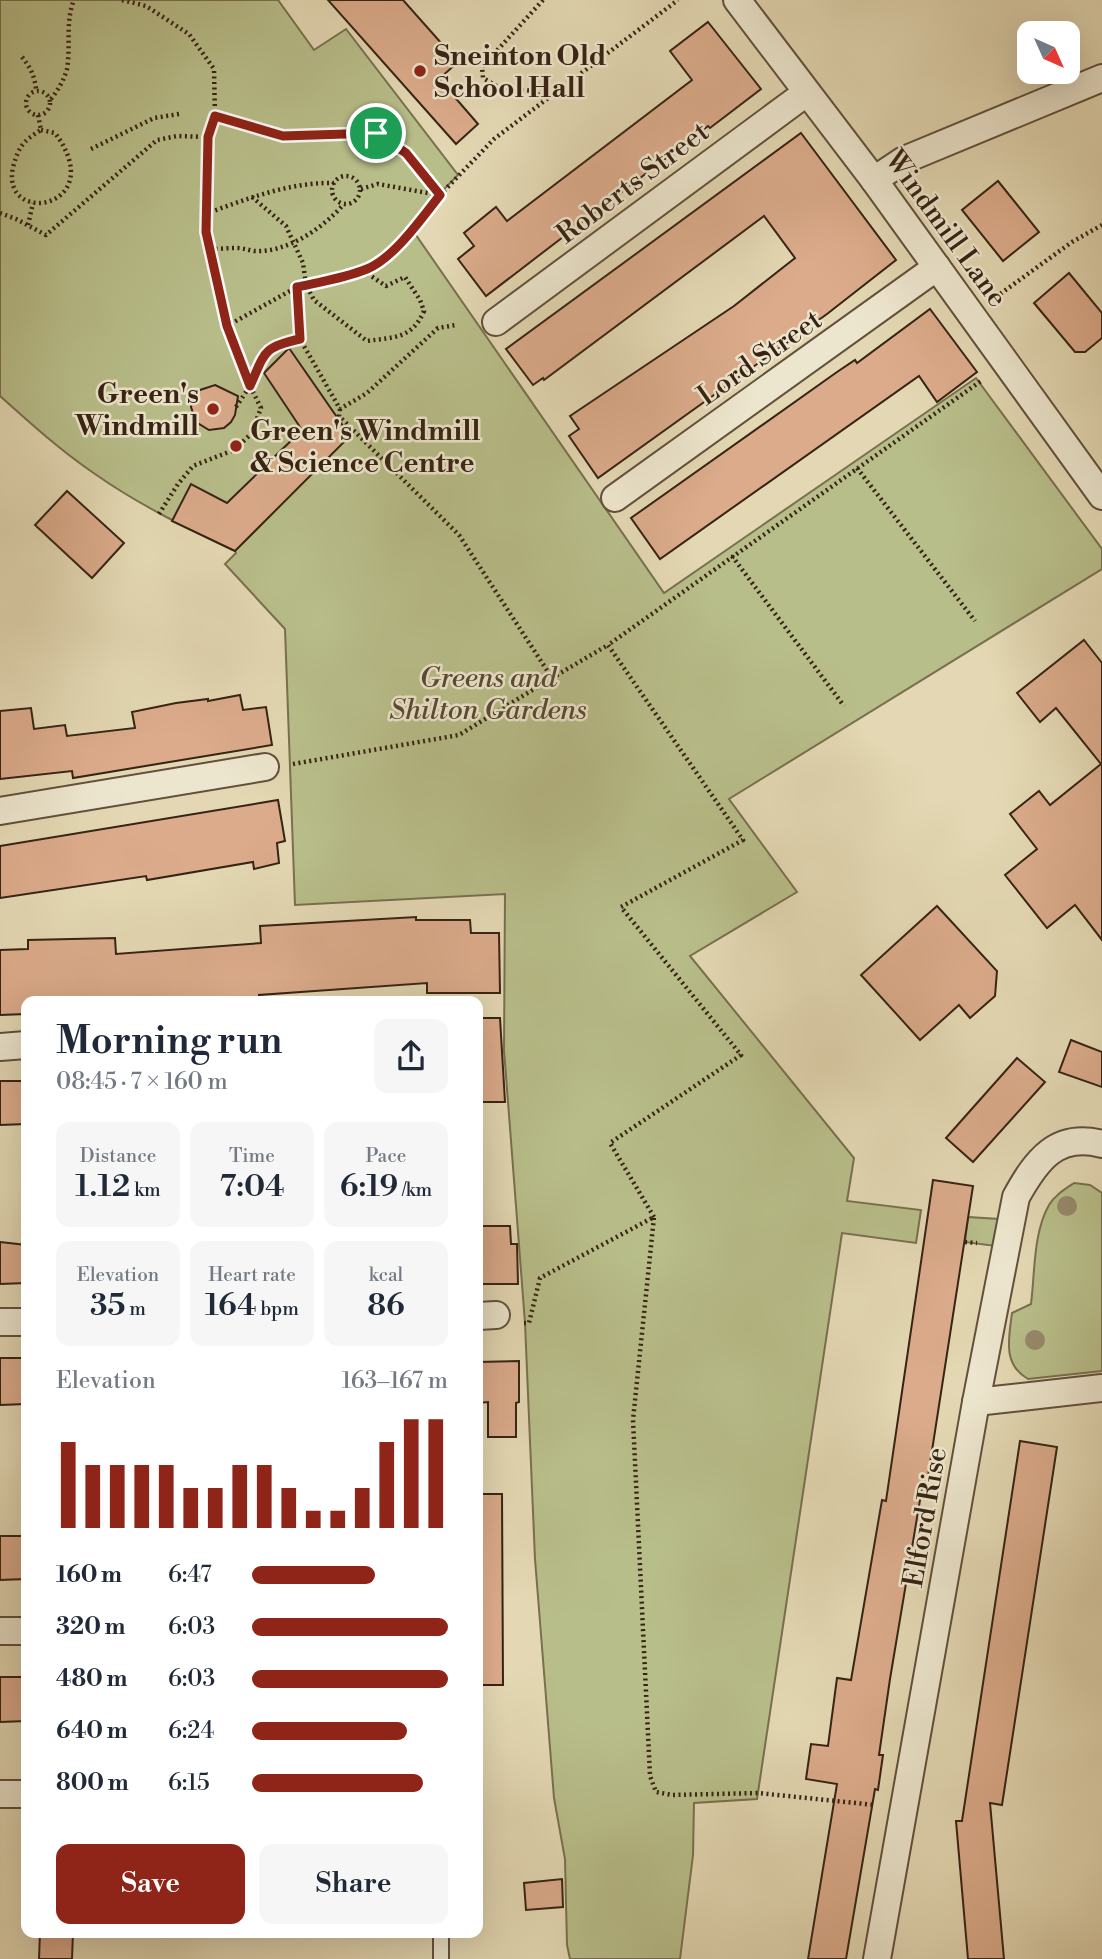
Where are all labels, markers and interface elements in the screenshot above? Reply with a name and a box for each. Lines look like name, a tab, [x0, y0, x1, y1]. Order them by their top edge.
north arrow	[1017, 21, 1080, 84]
map controls	[1017, 21, 1080, 84]
place label: Sneinton Old School Hall	[434, 39, 607, 106]
marker: Sneinton Old School Hall	[412, 63, 428, 79]
pin	[346, 103, 406, 163]
icon: arrive	[357, 114, 395, 152]
street label: Roberts Street	[550, 114, 716, 252]
street label: Windmill Lane	[876, 143, 1015, 314]
street label: Lord Street	[691, 303, 829, 414]
place label: Green's Windmill	[74, 377, 199, 444]
marker: Green's Windmill	[205, 401, 221, 417]
place label: Green's Windmill & Science Centre	[250, 414, 481, 481]
marker: Green's Windmill & Science Centre	[228, 438, 244, 454]
park label: Greens and Shilton Gardens	[389, 661, 587, 728]
text: Morning run	[56, 1018, 282, 1065]
button: share	[374, 1019, 448, 1093]
text: 08:45 · 7 × 160 m	[56, 1068, 228, 1096]
text: Distance	[80, 1144, 156, 1168]
text: Time	[229, 1144, 275, 1168]
text: Pace	[366, 1144, 406, 1168]
text: 1.12	[75, 1168, 130, 1206]
text: 7:04	[219, 1168, 285, 1206]
text: 6:19	[340, 1168, 398, 1206]
text: km	[130, 1178, 161, 1202]
text: /km	[398, 1178, 432, 1202]
text: Elevation	[77, 1263, 159, 1287]
text: Heart rate	[208, 1263, 296, 1287]
text: kcal	[369, 1263, 403, 1287]
text: 35	[90, 1287, 125, 1325]
text: 164	[205, 1287, 257, 1325]
text: 86	[367, 1287, 405, 1325]
text: m	[125, 1297, 146, 1321]
text: bpm	[257, 1297, 299, 1321]
text: Elevation	[56, 1367, 156, 1395]
text: 163–167 m	[342, 1367, 448, 1395]
street label: Elford Rise	[896, 1445, 955, 1590]
text: 160 m	[56, 1561, 122, 1589]
text: 6:47	[168, 1561, 212, 1589]
text: 320 m	[56, 1613, 126, 1641]
text: 6:03	[168, 1613, 215, 1641]
text: 480 m	[56, 1665, 127, 1693]
text: 6:03	[168, 1665, 215, 1693]
text: 640 m	[56, 1717, 128, 1745]
text: 6:24	[168, 1717, 214, 1745]
text: 800 m	[56, 1769, 129, 1797]
text: 6:15	[168, 1769, 210, 1797]
button: Save	[56, 1844, 245, 1924]
button: Share	[259, 1844, 448, 1924]

